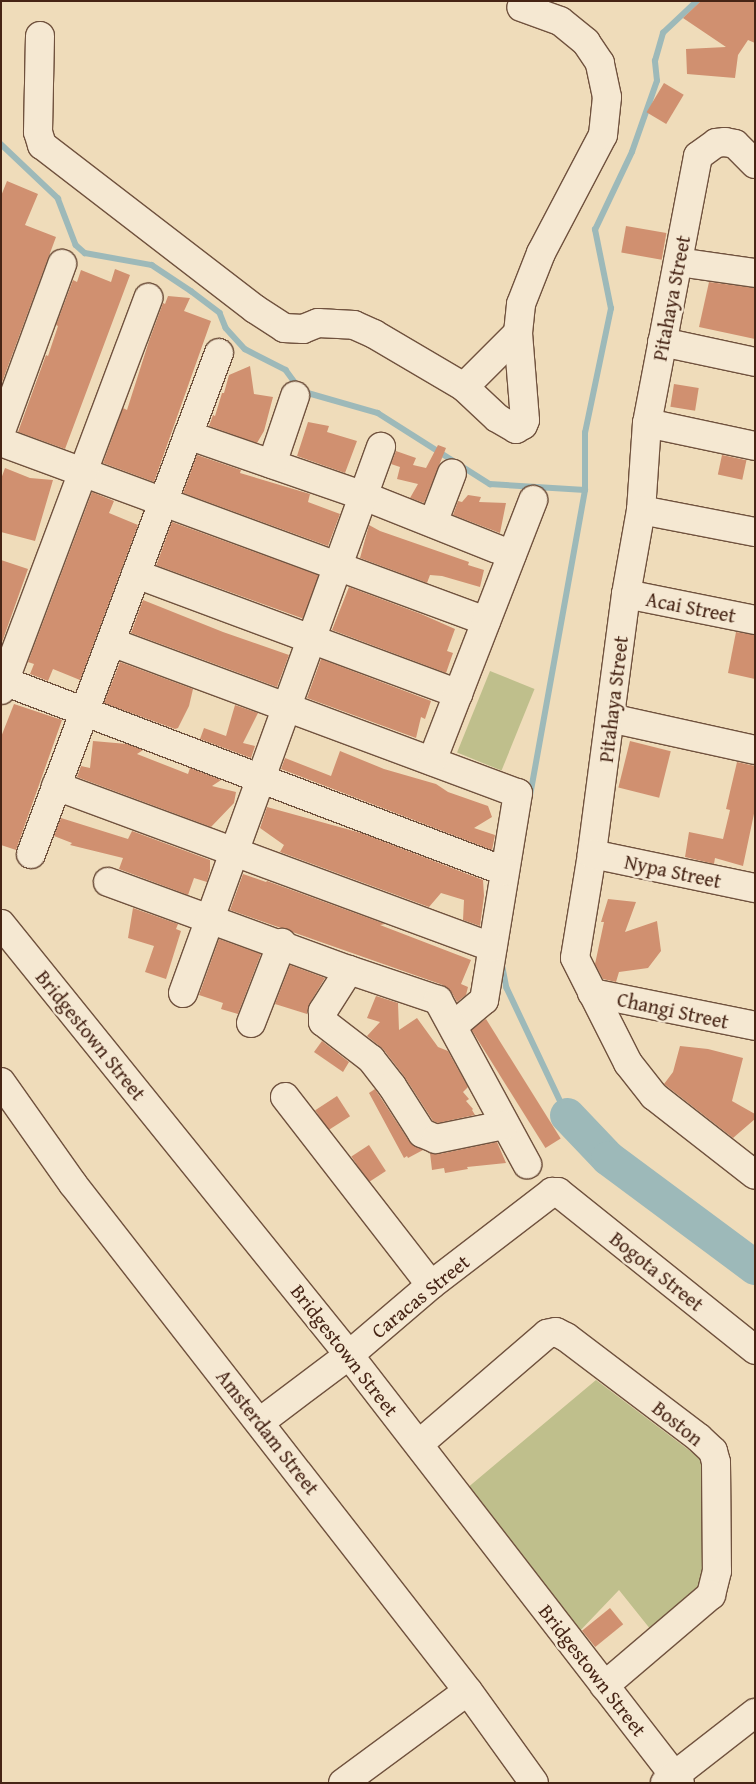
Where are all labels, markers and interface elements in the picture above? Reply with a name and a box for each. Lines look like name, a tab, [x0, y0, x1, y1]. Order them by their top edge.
street label: Pitahaya Street	[647, 233, 695, 363]
street label: Acai Street	[644, 587, 738, 627]
street label: Pitahaya Street	[593, 634, 633, 764]
street label: Nypa Street	[622, 849, 724, 893]
street label: Bridgestown Street	[31, 965, 151, 1105]
street label: Changi Street	[615, 986, 731, 1034]
street label: Bogota Street	[605, 1226, 709, 1316]
street label: Caracas Street	[366, 1249, 474, 1343]
street label: Bridgestown Street	[286, 1279, 404, 1421]
street label: Amsterdam Street	[212, 1365, 324, 1499]
street label: Boston	[648, 1395, 708, 1451]
street label: Bridgestown Street	[534, 1599, 652, 1741]

